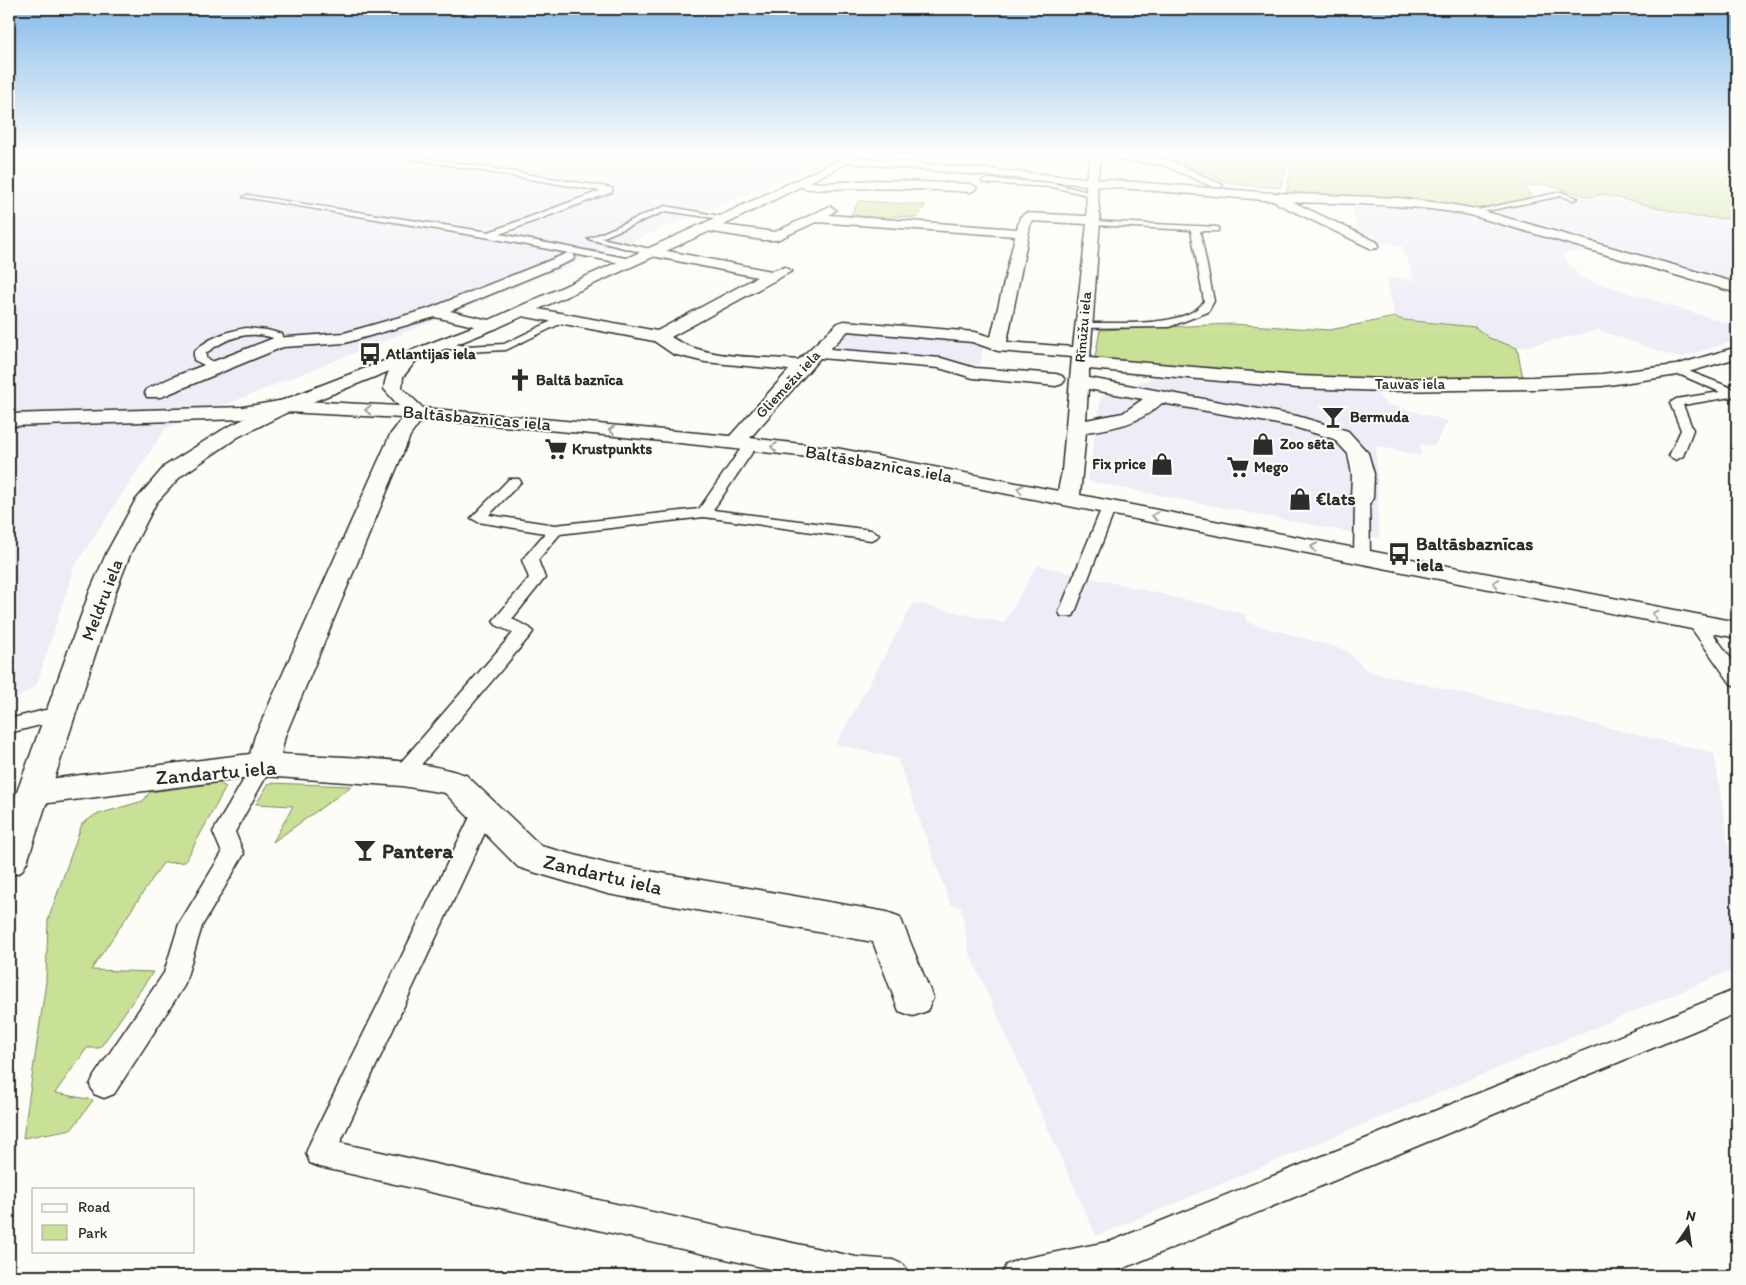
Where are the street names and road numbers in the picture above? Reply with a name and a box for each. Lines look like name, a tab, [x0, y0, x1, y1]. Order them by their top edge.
street label: Rīnūžu iela	[1071, 290, 1095, 363]
street label: Gliemežu iela	[752, 346, 824, 422]
street label: Tauvas iela	[1375, 375, 1446, 393]
street label: Baltāsbaznīcas iela	[402, 401, 553, 436]
street label: Baltāsbaznīcas iela	[804, 440, 955, 488]
street label: Meldru iela	[76, 556, 128, 644]
street label: Zandartu iela	[155, 754, 278, 790]
street label: Zandartu iela	[541, 848, 665, 900]

